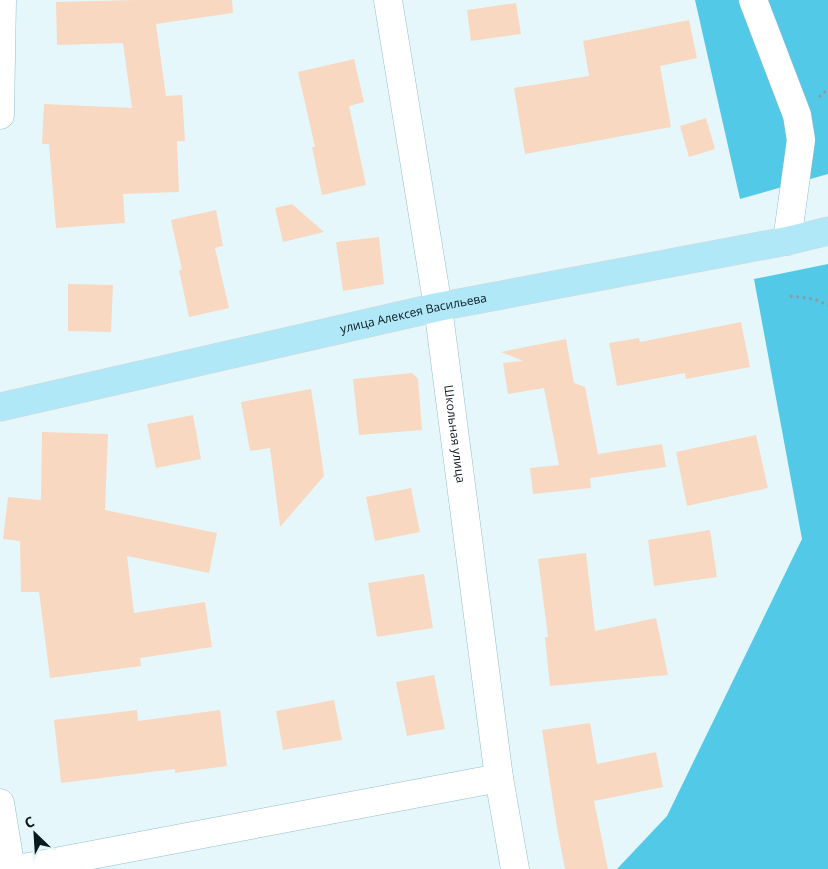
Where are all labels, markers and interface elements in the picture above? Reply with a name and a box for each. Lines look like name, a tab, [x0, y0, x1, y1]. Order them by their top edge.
street label: улица Алексея Васильева	[338, 289, 488, 337]
street label: Школьная улица	[440, 384, 470, 484]
north arrow	[10, 809, 60, 859]
text: С	[21, 811, 37, 832]

